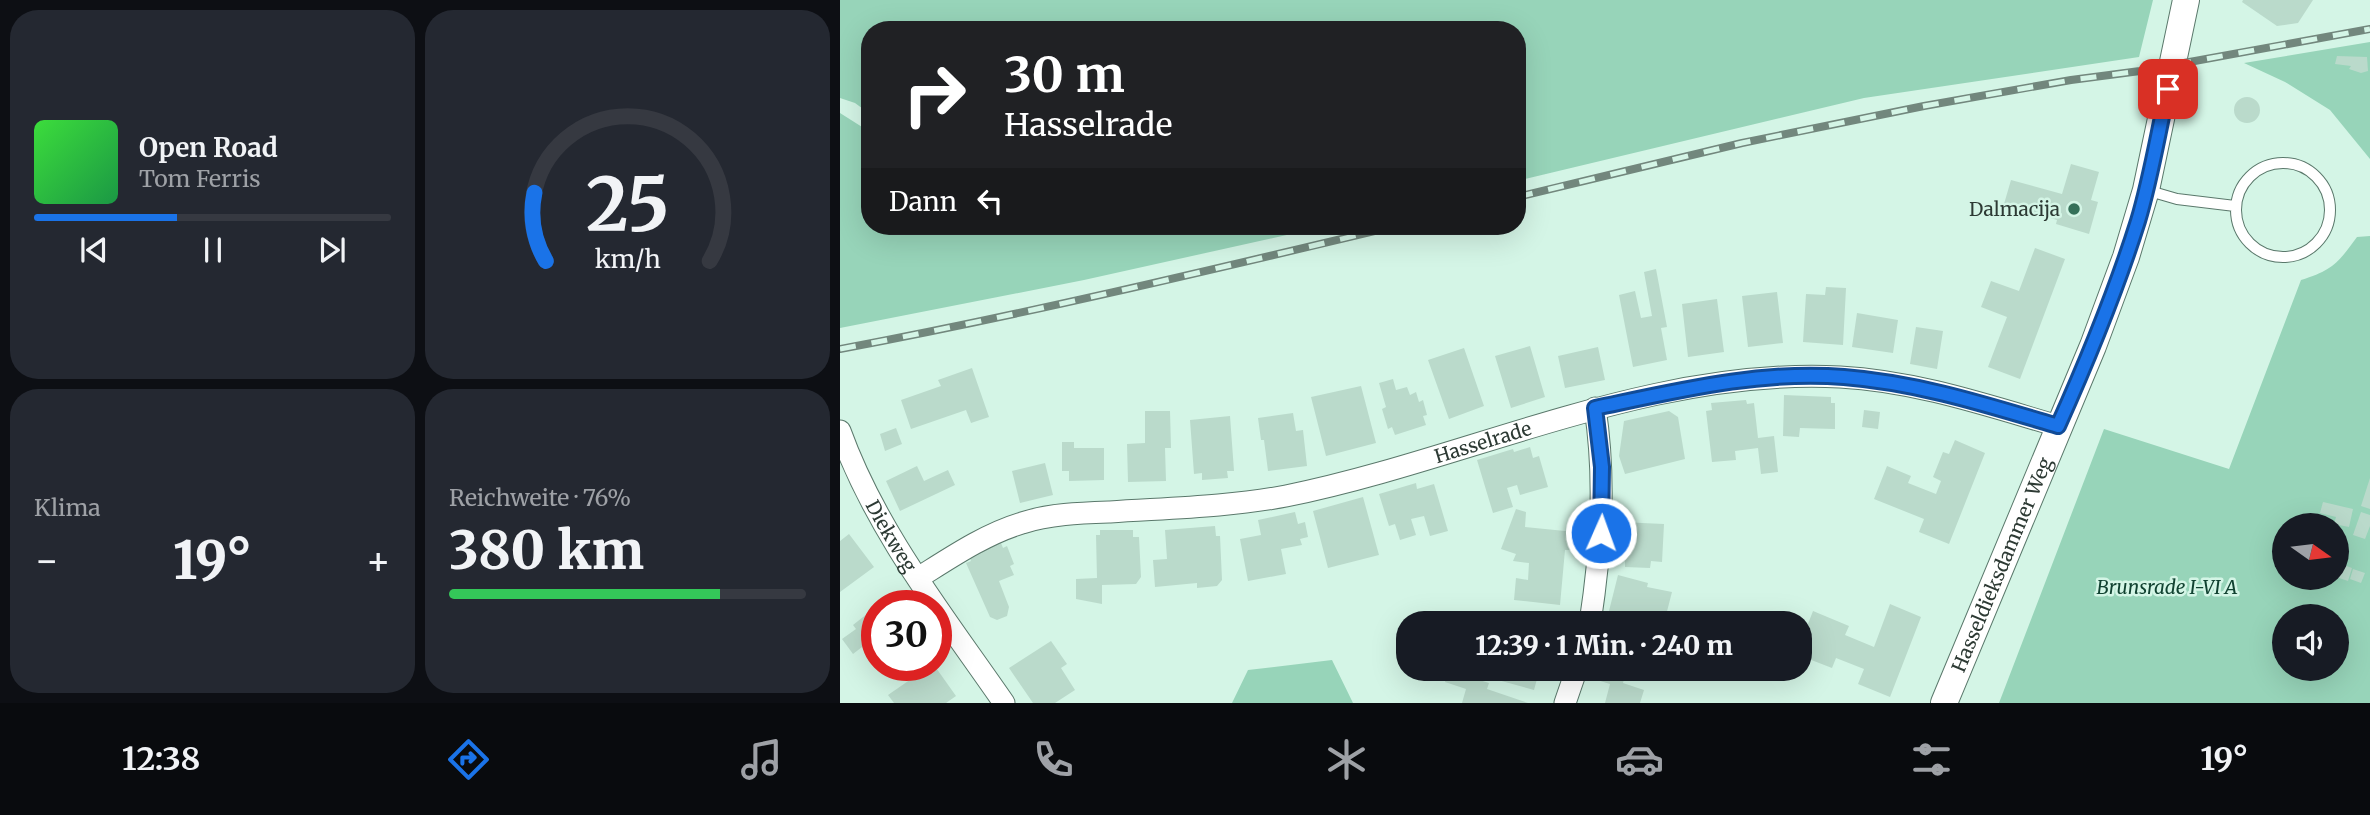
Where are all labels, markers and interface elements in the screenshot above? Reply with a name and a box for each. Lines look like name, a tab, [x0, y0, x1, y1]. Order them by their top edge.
text: 30 m	[1004, 44, 1125, 105]
icon: right	[889, 49, 980, 140]
pin	[2138, 59, 2198, 119]
icon: arrive	[2149, 70, 2187, 108]
text: Hasselrade	[1004, 105, 1172, 145]
text: Open Road	[139, 131, 278, 164]
text: 25	[586, 159, 669, 251]
text: Tom Ferris	[139, 164, 261, 193]
icon: left	[971, 182, 1009, 220]
text: Dann	[889, 185, 957, 218]
place label: Dalmacija	[1969, 197, 2060, 221]
marker: Dalmacija	[2066, 201, 2082, 217]
icon: previous	[75, 231, 113, 269]
icon: pause	[194, 231, 232, 269]
icon: next	[313, 231, 351, 269]
text: km/h	[594, 243, 661, 275]
street label: Hasselrade	[1431, 416, 1534, 468]
street label: Hasseldieksdammer Weg	[1946, 453, 2057, 676]
text: Reichweite · 76%	[449, 483, 631, 512]
text: Klima	[34, 493, 101, 522]
street label: Diekweg	[861, 496, 922, 577]
position arrow	[1564, 496, 1638, 570]
north arrow	[2272, 513, 2348, 590]
map controls	[2272, 513, 2349, 681]
text: 380 km	[449, 518, 644, 583]
text: 19°	[173, 528, 252, 593]
text: −	[34, 537, 59, 584]
text: +	[366, 537, 391, 584]
park label: Brunsrade I-VI A	[2097, 575, 2238, 599]
speed limit sign: 30	[861, 590, 952, 681]
button: sound	[2272, 604, 2349, 681]
text: 12:39 · 1 Min. · 240 m	[1475, 629, 1733, 662]
icon: directions	[444, 735, 493, 784]
icon: music	[737, 735, 786, 784]
icon: phone	[1029, 735, 1078, 784]
icon: climate	[1322, 735, 1371, 784]
icon: car	[1615, 735, 1664, 784]
icon: filters	[1907, 735, 1956, 784]
text: 12:38	[122, 739, 200, 779]
text: 19°	[2200, 739, 2248, 779]

